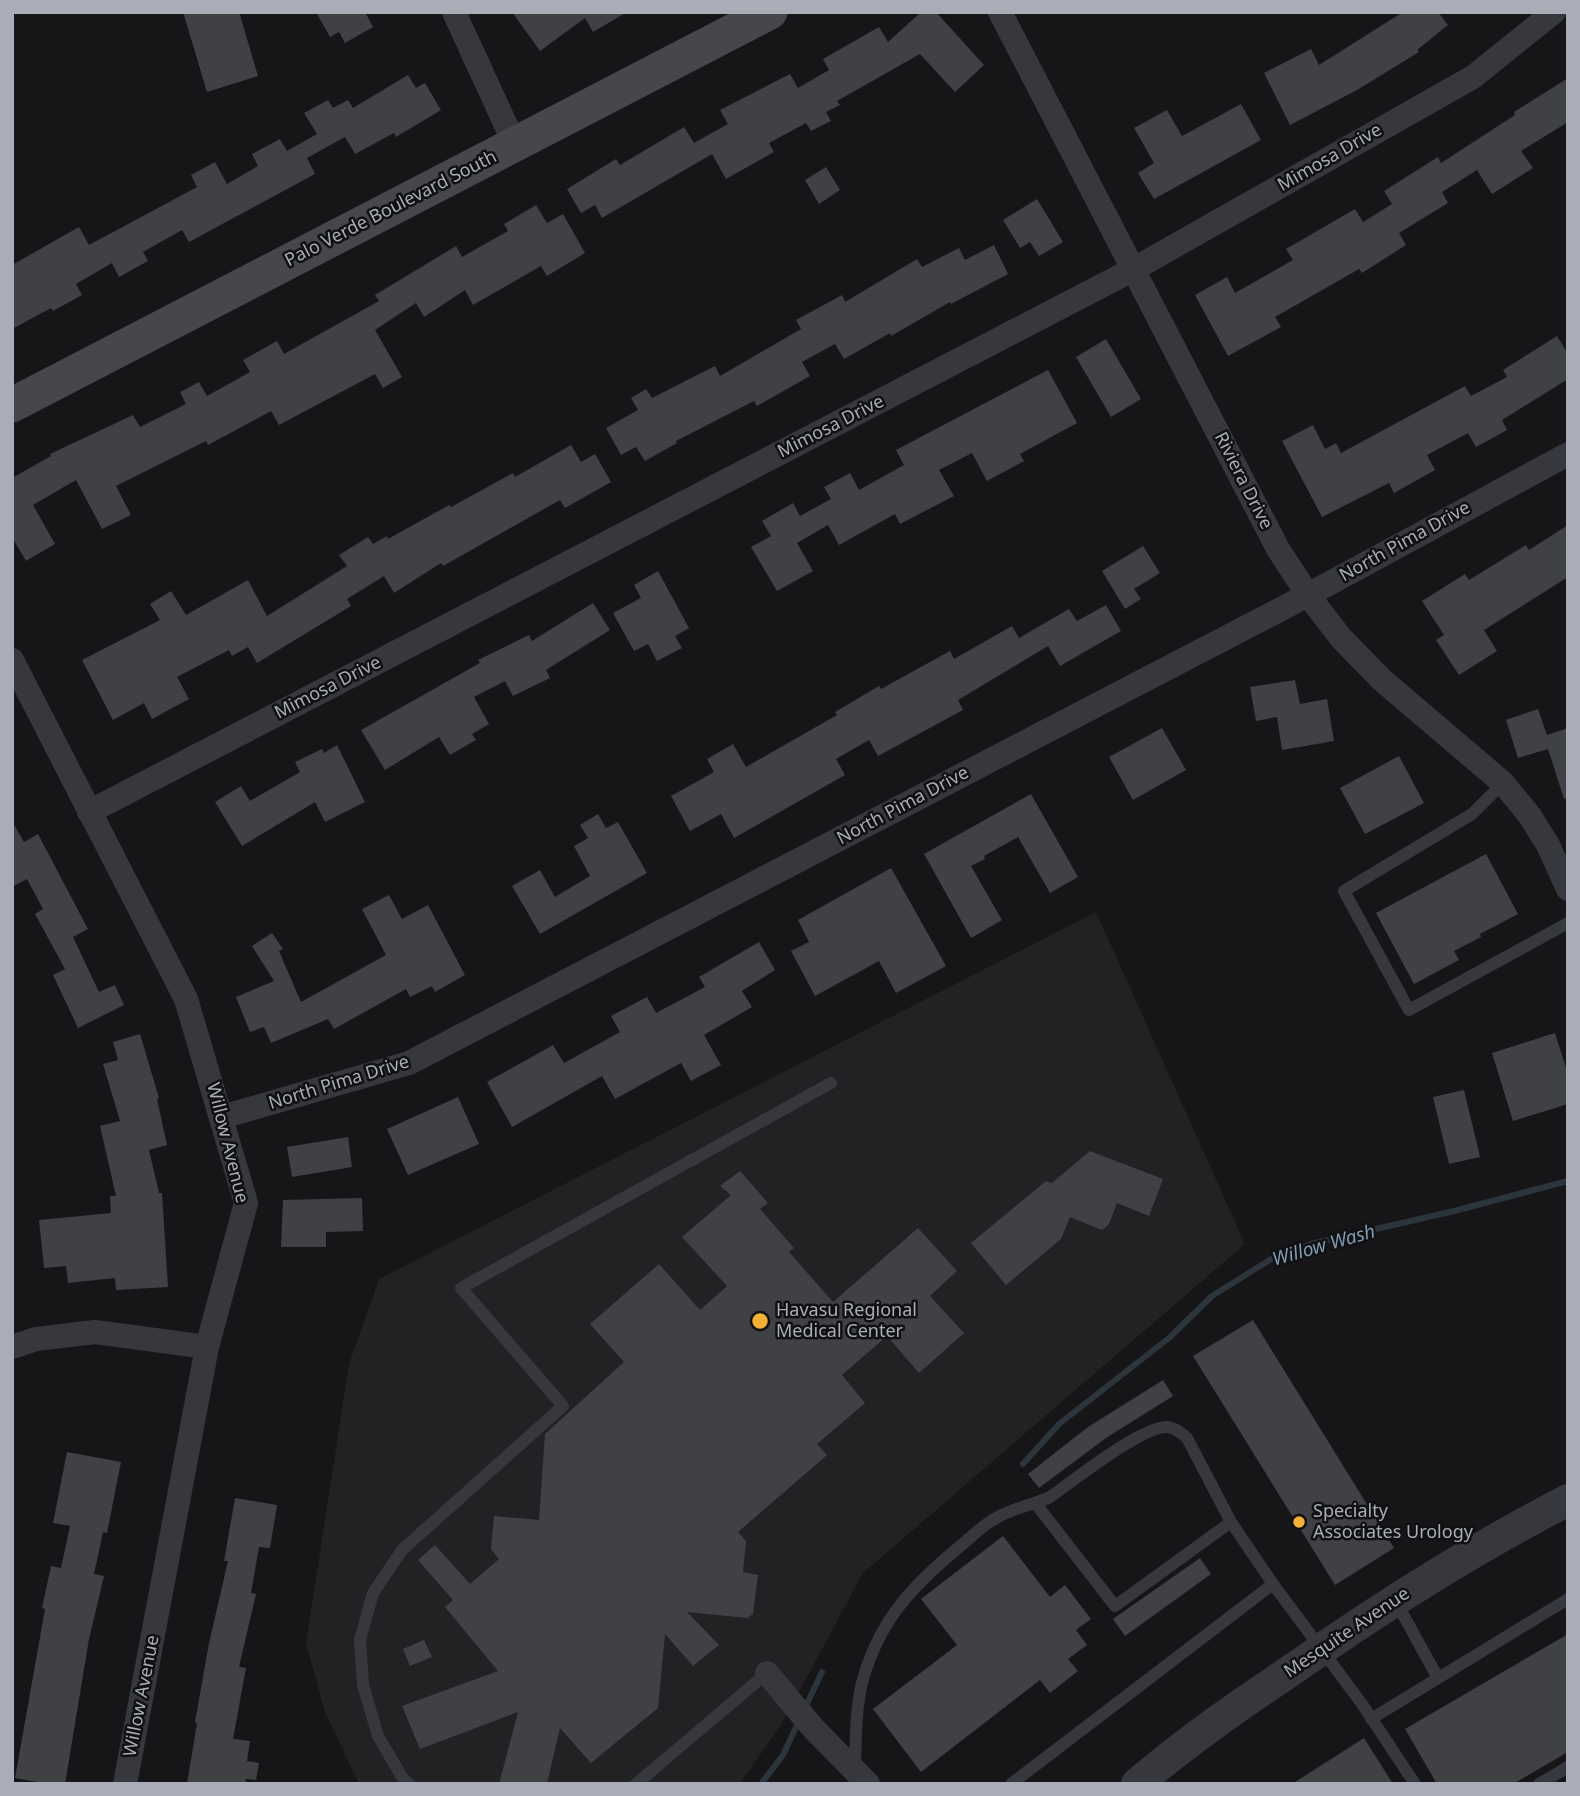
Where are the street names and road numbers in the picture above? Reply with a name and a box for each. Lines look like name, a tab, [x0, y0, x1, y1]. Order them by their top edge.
street label: Mimosa Drive	[1274, 119, 1386, 197]
street label: Palo Verde Boulevard South	[282, 146, 500, 272]
street label: Mimosa Drive	[774, 391, 888, 463]
street label: Riviera Drive	[1209, 429, 1277, 533]
street label: North Pima Drive	[1336, 497, 1474, 587]
street label: Mimosa Drive	[271, 652, 385, 724]
street label: North Pima Drive	[833, 762, 973, 850]
street label: North Pima Drive	[266, 1051, 412, 1115]
street label: Willow Avenue	[202, 1081, 252, 1205]
street label: Mesquite Avenue	[1280, 1583, 1414, 1683]
street label: Willow Avenue	[120, 1633, 164, 1759]

